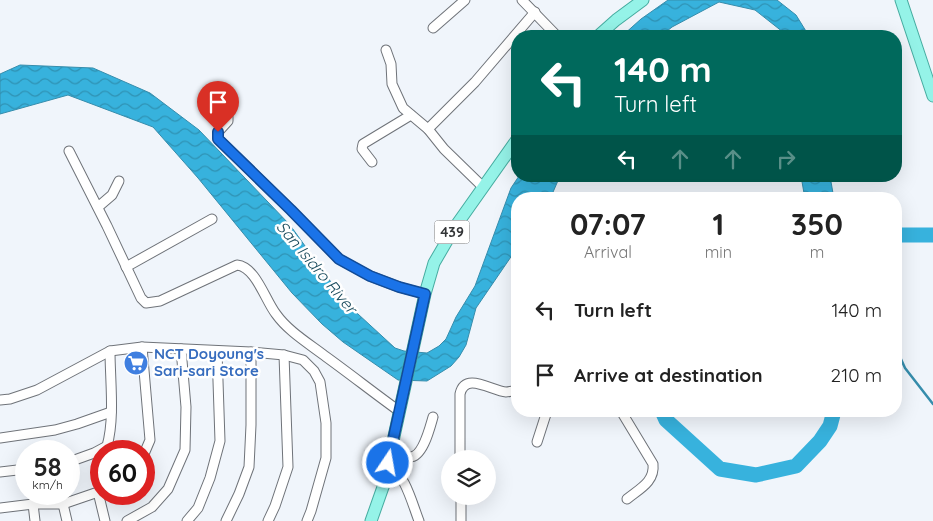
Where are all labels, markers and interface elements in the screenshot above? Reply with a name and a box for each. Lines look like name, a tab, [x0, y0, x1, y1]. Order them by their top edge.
text: 140 m	[614, 47, 712, 91]
icon: left	[531, 50, 596, 115]
pin	[197, 81, 239, 132]
icon: arrive	[204, 88, 232, 116]
text: Turn left	[614, 90, 697, 118]
icon: left	[613, 145, 641, 173]
icon: ahead	[666, 145, 694, 173]
icon: ahead	[719, 145, 747, 173]
icon: right	[772, 145, 800, 173]
text: 07:07	[570, 205, 646, 243]
text: 1	[713, 205, 724, 243]
text: 350	[791, 205, 843, 243]
water label: San Isidro River	[273, 217, 363, 319]
road number: 439	[434, 220, 470, 243]
text: Arrival	[584, 242, 632, 262]
text: min	[705, 242, 732, 262]
text: m	[810, 242, 824, 262]
icon: left	[531, 296, 559, 324]
text: Turn left	[574, 298, 652, 322]
text: 140 m	[831, 298, 882, 322]
place label: NCT Doyoung's Sari-sari Store	[154, 344, 264, 380]
supermarket icon: NCT Doyoung's Sari-sari Store	[123, 350, 149, 376]
icon: arrive	[531, 361, 559, 389]
text: Arrive at destination	[574, 363, 763, 387]
text: 210 m	[831, 363, 882, 387]
position arrow	[361, 436, 413, 488]
speed limit sign: 60	[90, 440, 155, 505]
map controls	[441, 450, 496, 505]
button: layers	[441, 450, 496, 505]
text: 58	[33, 451, 62, 482]
text: km/h	[32, 477, 63, 492]

